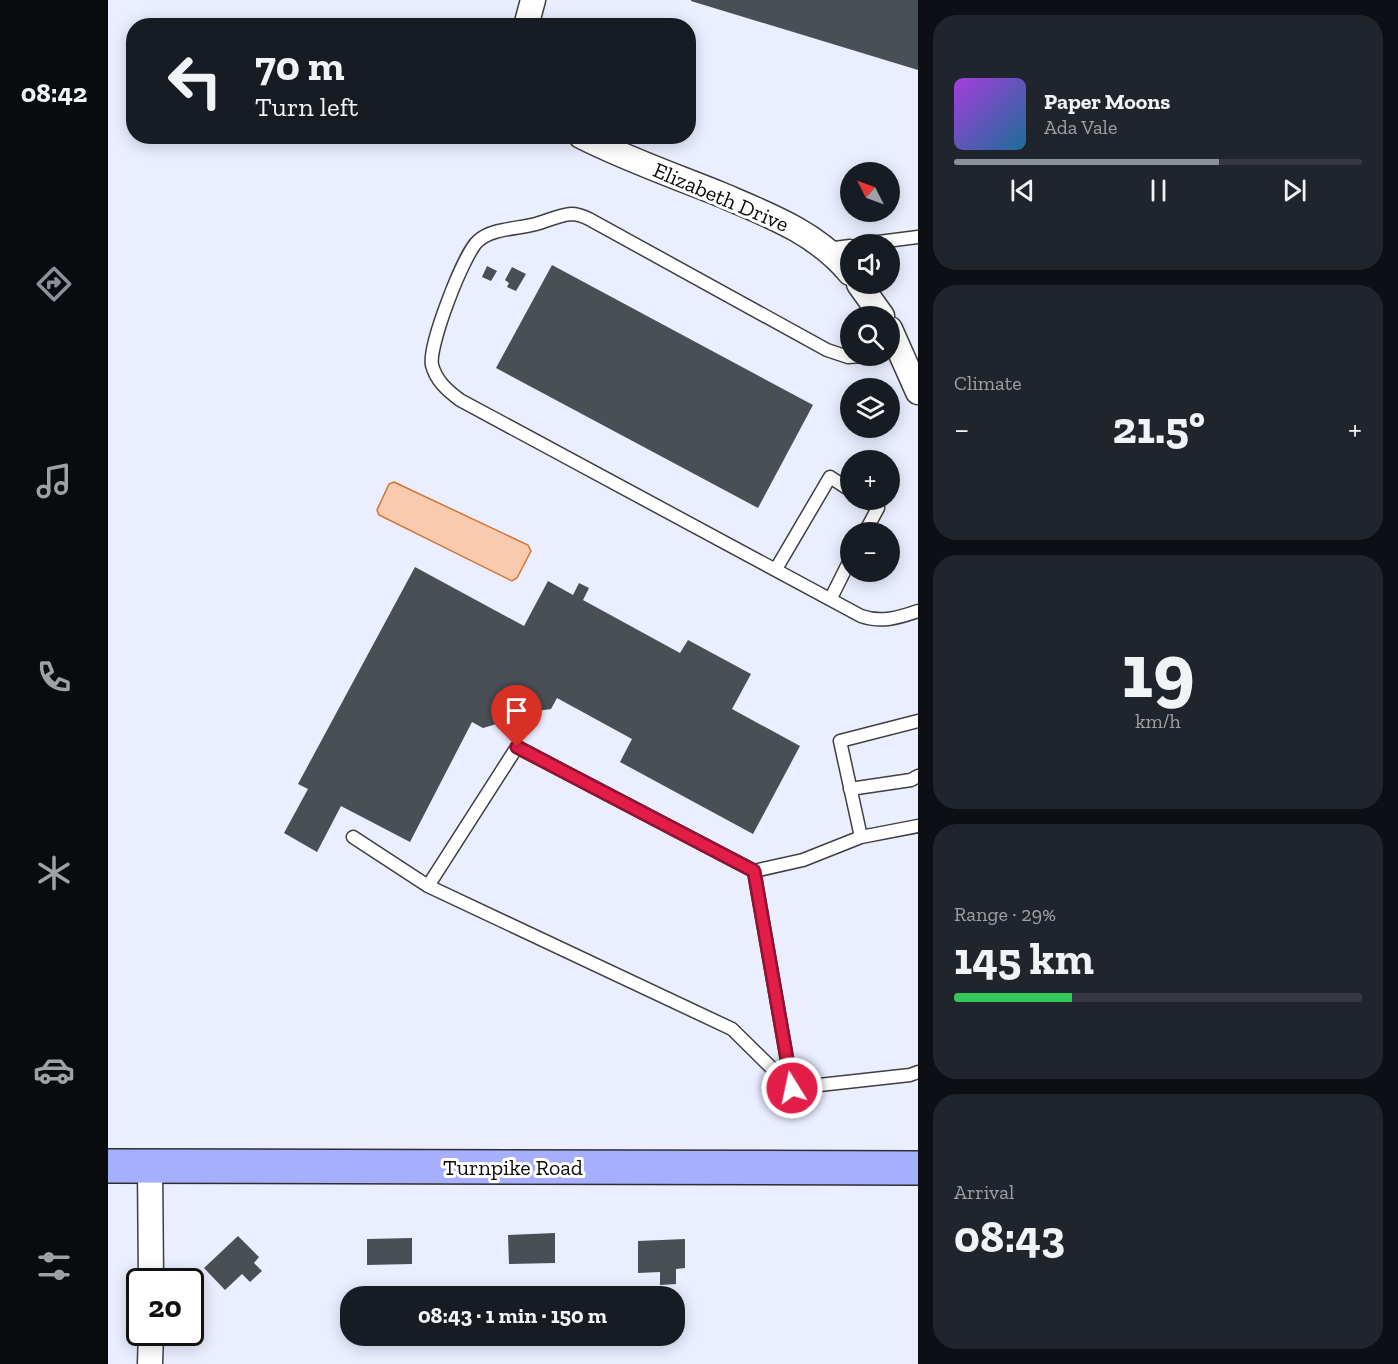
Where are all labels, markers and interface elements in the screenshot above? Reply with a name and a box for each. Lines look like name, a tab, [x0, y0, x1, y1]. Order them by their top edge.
text: 70 m	[255, 40, 345, 91]
icon: left	[156, 42, 234, 120]
text: 08:42	[21, 77, 87, 109]
text: Paper Moons	[1044, 88, 1170, 115]
text: Turn left	[255, 91, 358, 123]
text: Ada Vale	[1044, 115, 1117, 139]
street label: Elizabeth Drive	[649, 156, 793, 238]
north arrow	[840, 162, 900, 222]
map controls	[840, 162, 900, 582]
icon: previous	[1006, 174, 1039, 207]
icon: pause	[1142, 174, 1175, 207]
icon: next	[1278, 174, 1311, 207]
button: sound	[840, 234, 900, 294]
icon: directions	[33, 263, 75, 305]
button: search	[840, 306, 900, 366]
text: Climate	[954, 371, 1022, 395]
button: layers	[840, 378, 900, 438]
text: 21.5°	[1113, 401, 1205, 455]
text: −	[954, 409, 969, 448]
text: +	[1348, 409, 1362, 448]
button: +	[840, 450, 900, 510]
icon: music	[33, 460, 75, 502]
button: −	[840, 522, 900, 582]
text: 19	[1121, 623, 1195, 717]
icon: phone	[33, 656, 75, 698]
pin	[491, 685, 542, 747]
icon: arrive	[500, 694, 533, 727]
text: km/h	[1135, 709, 1181, 733]
icon: climate	[33, 852, 75, 894]
text: Range · 29%	[954, 902, 1056, 926]
text: 145 km	[954, 932, 1094, 986]
icon: car	[33, 1049, 75, 1091]
position arrow	[760, 1056, 824, 1120]
street label: Turnpike Road	[443, 1154, 583, 1181]
text: Arrival	[954, 1180, 1014, 1204]
text: 08:43	[954, 1210, 1065, 1264]
icon: filters	[33, 1245, 75, 1287]
speed limit sign: 20	[126, 1268, 204, 1346]
text: 08:43 · 1 min · 150 m	[418, 1302, 607, 1329]

